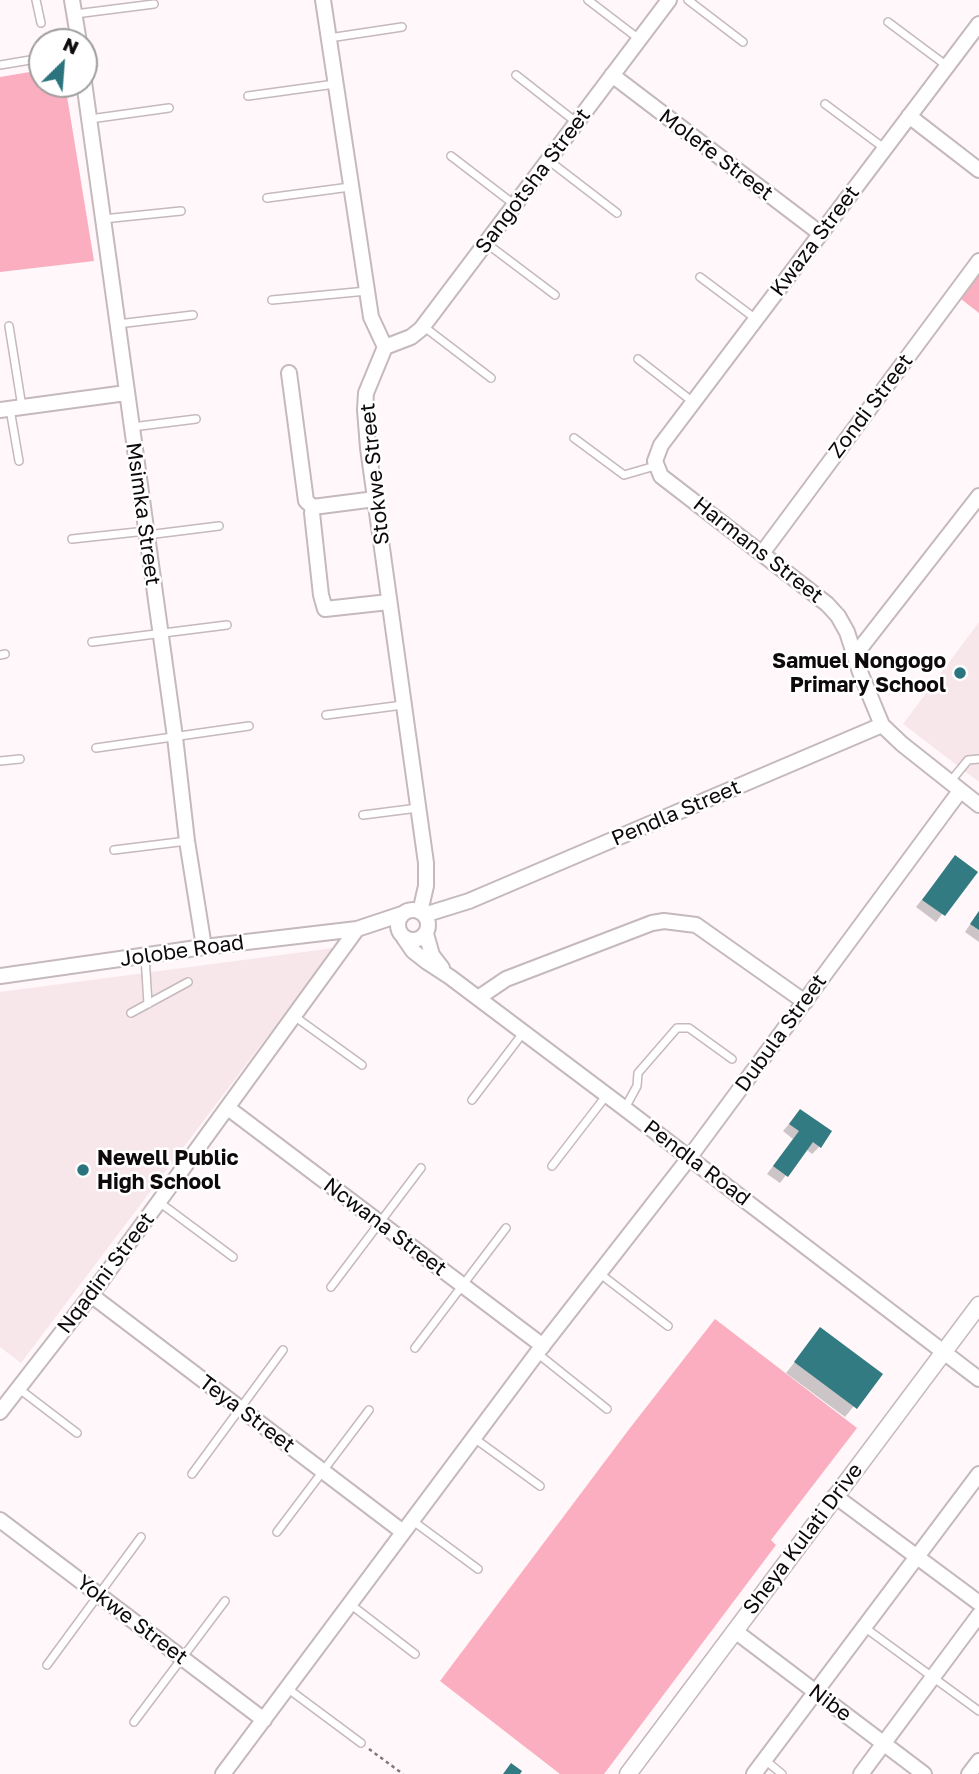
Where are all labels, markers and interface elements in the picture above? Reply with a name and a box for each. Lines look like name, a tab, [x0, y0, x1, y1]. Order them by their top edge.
north arrow	[28, 28, 98, 98]
text: N	[60, 32, 83, 59]
street label: Sangotsha Street	[470, 103, 596, 259]
street label: Molefe Street	[654, 104, 778, 206]
street label: Kwaza Street	[765, 181, 865, 301]
street label: Zondi Street	[824, 349, 918, 463]
street label: Stokwe Street	[355, 402, 395, 546]
street label: Msimka Street	[120, 441, 166, 587]
street label: Harmans Street	[688, 491, 828, 609]
place label: Samuel Nongogo Primary School	[772, 648, 946, 698]
marker: Samuel Nongogo Primary School	[952, 665, 968, 681]
street label: Pendla Street	[608, 775, 744, 851]
street label: Jolobe Road	[118, 930, 246, 972]
street label: Dubula Street	[730, 969, 832, 1097]
street label: Pendla Road	[639, 1115, 755, 1211]
place label: Newell Public High School	[97, 1145, 239, 1195]
marker: Newell Public High School	[75, 1162, 91, 1178]
street label: Ncwana Street	[318, 1173, 452, 1281]
street label: Nqadini Street	[52, 1207, 160, 1339]
street label: Teya Street	[194, 1370, 300, 1458]
street label: Sheya Kulati Drive	[738, 1458, 868, 1620]
street label: Yokwe Street	[71, 1570, 193, 1670]
street label: Nibe	[804, 1679, 856, 1727]

